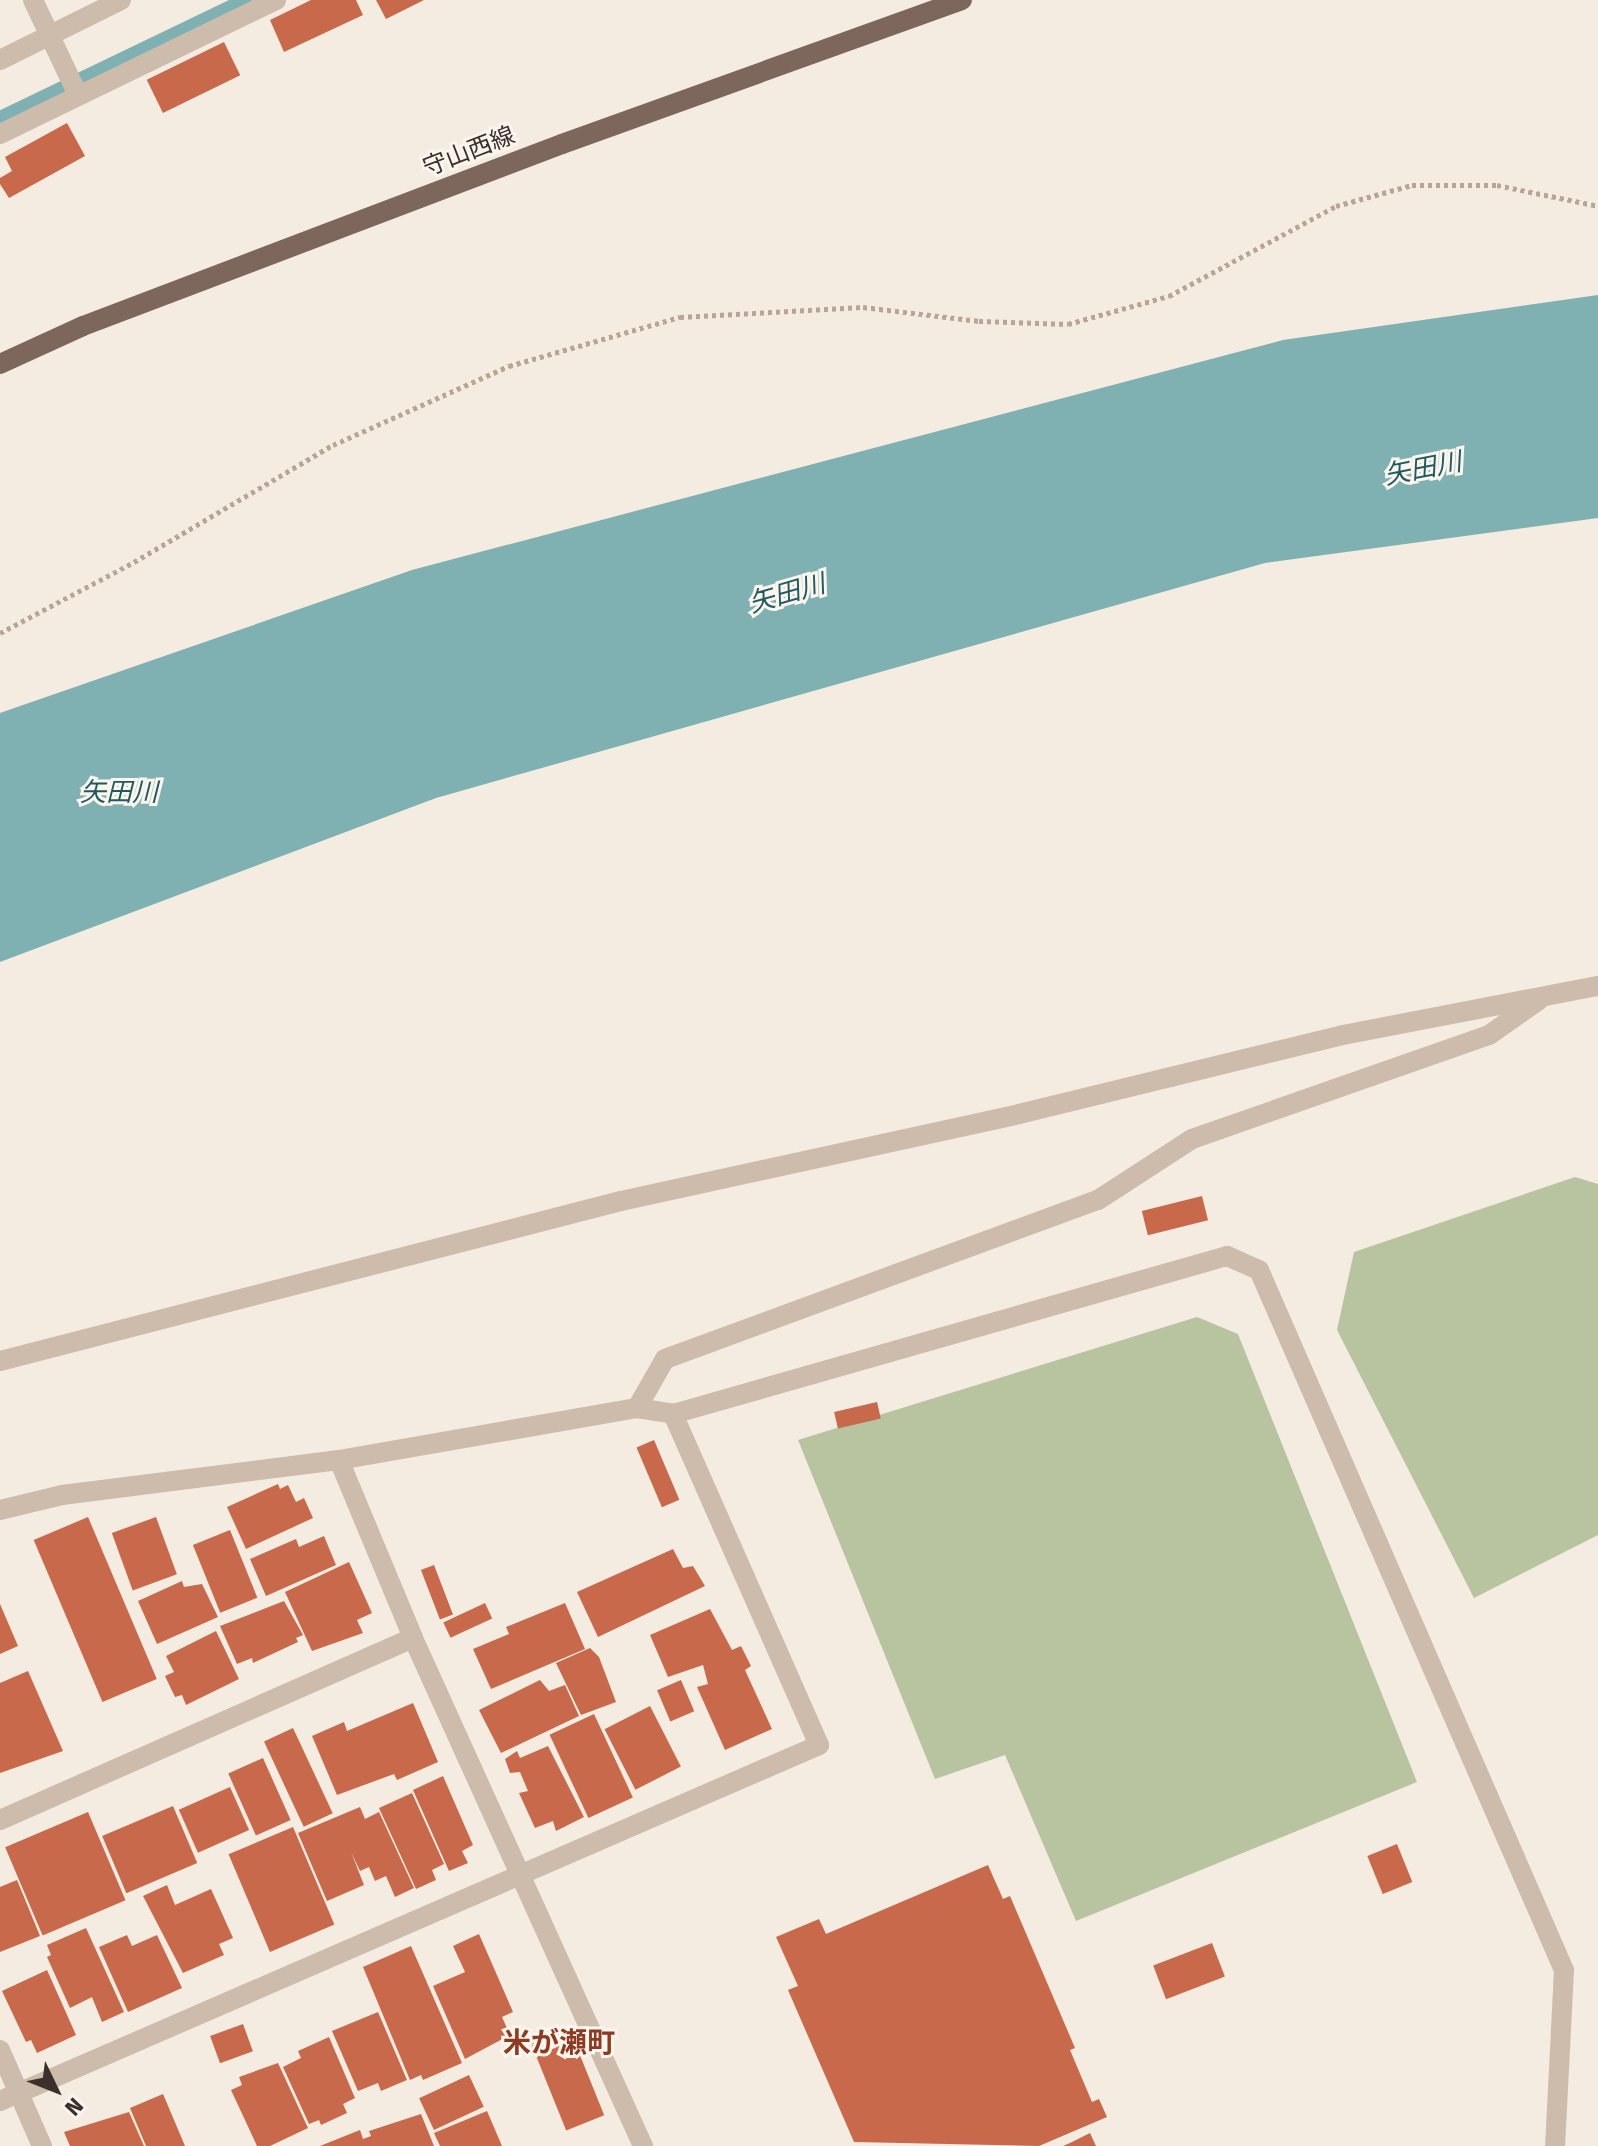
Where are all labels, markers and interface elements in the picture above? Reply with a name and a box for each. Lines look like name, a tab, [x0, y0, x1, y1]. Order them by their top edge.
street label: 守山西線	[419, 121, 519, 183]
water label: 矢田川	[1382, 446, 1464, 492]
water label: 矢田川	[745, 568, 829, 620]
water label: 矢田川	[80, 777, 158, 809]
district label: 米が瀬町	[503, 2026, 615, 2060]
north arrow	[16, 2050, 96, 2130]
text: N	[59, 2092, 89, 2121]

